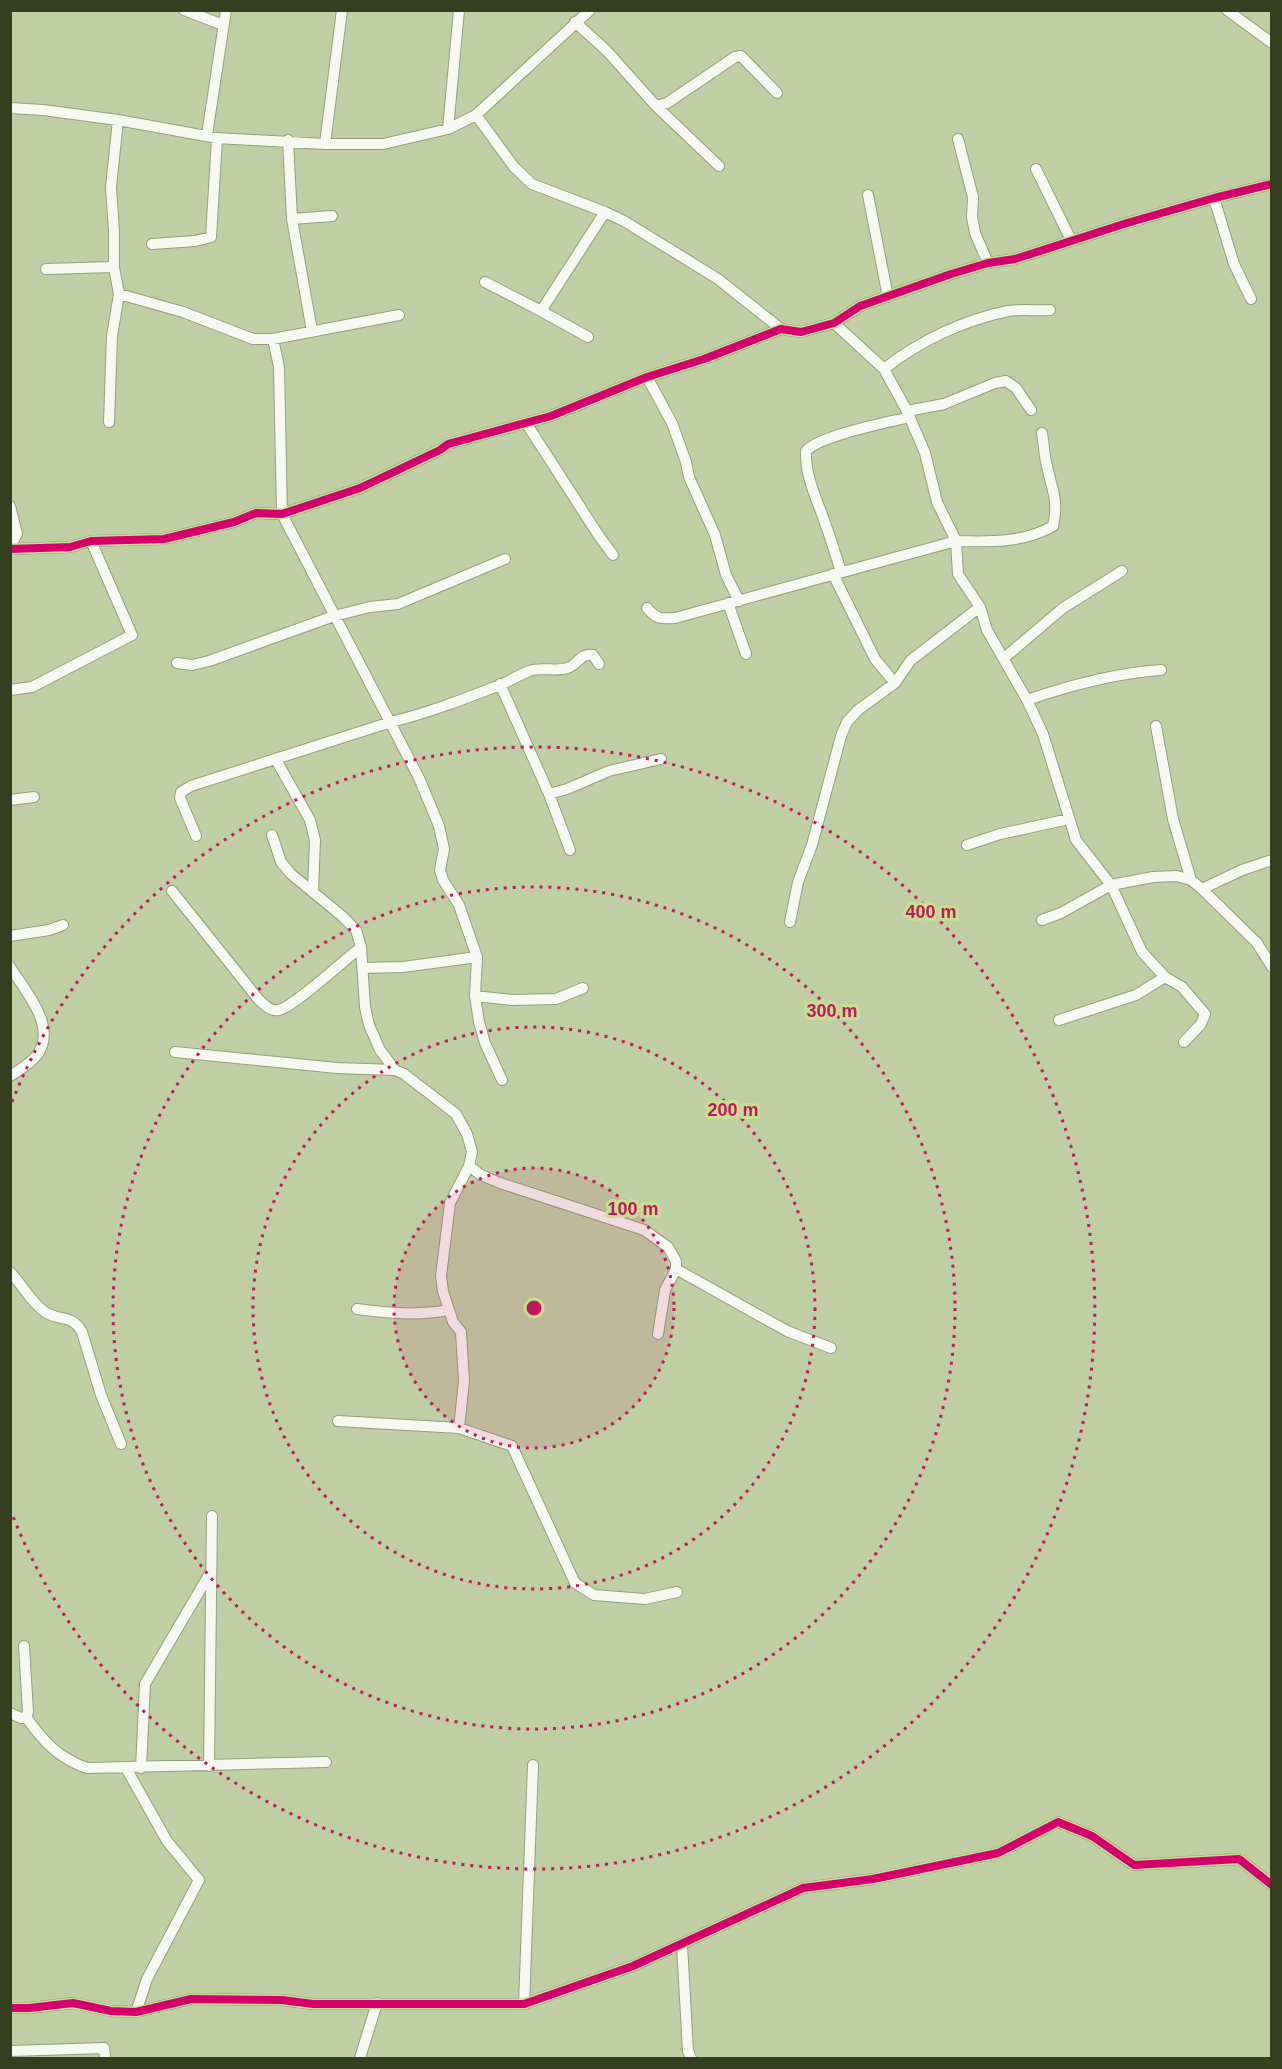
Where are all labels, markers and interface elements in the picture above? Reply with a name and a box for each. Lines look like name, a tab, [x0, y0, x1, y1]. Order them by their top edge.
text: 400 m	[905, 902, 957, 922]
text: 300 m	[806, 1001, 858, 1021]
text: 200 m	[707, 1100, 759, 1120]
text: 100 m	[607, 1199, 659, 1219]
centre of rings	[524, 1298, 544, 1318]

